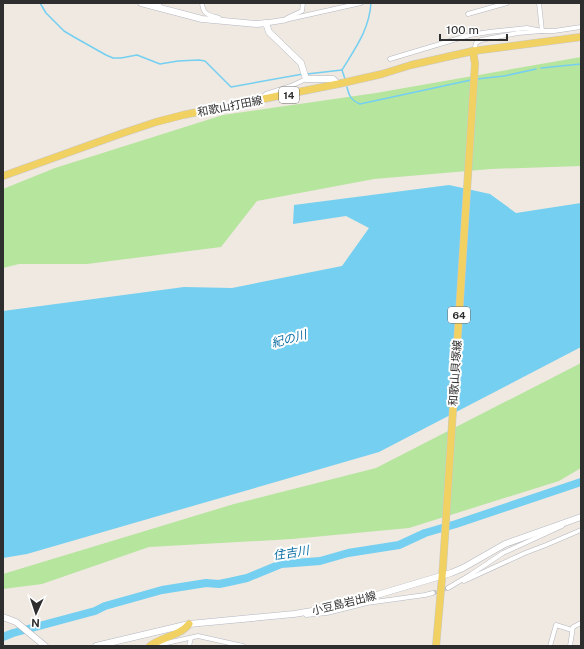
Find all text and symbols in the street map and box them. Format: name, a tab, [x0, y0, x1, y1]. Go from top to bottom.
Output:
scale bar	[440, 16, 507, 42]
text: 100 m	[446, 23, 479, 37]
road number: 14	[279, 87, 299, 103]
street label: 和歌山打田線	[196, 94, 264, 118]
road number: 64	[448, 307, 470, 323]
water label: 紀の川	[270, 327, 310, 350]
street label: 和歌山貝塚線	[447, 340, 463, 406]
water label: 住吉川	[272, 543, 312, 563]
street label: 小豆島岩出線	[311, 589, 377, 617]
north arrow	[16, 593, 56, 633]
text: N	[31, 617, 40, 629]

